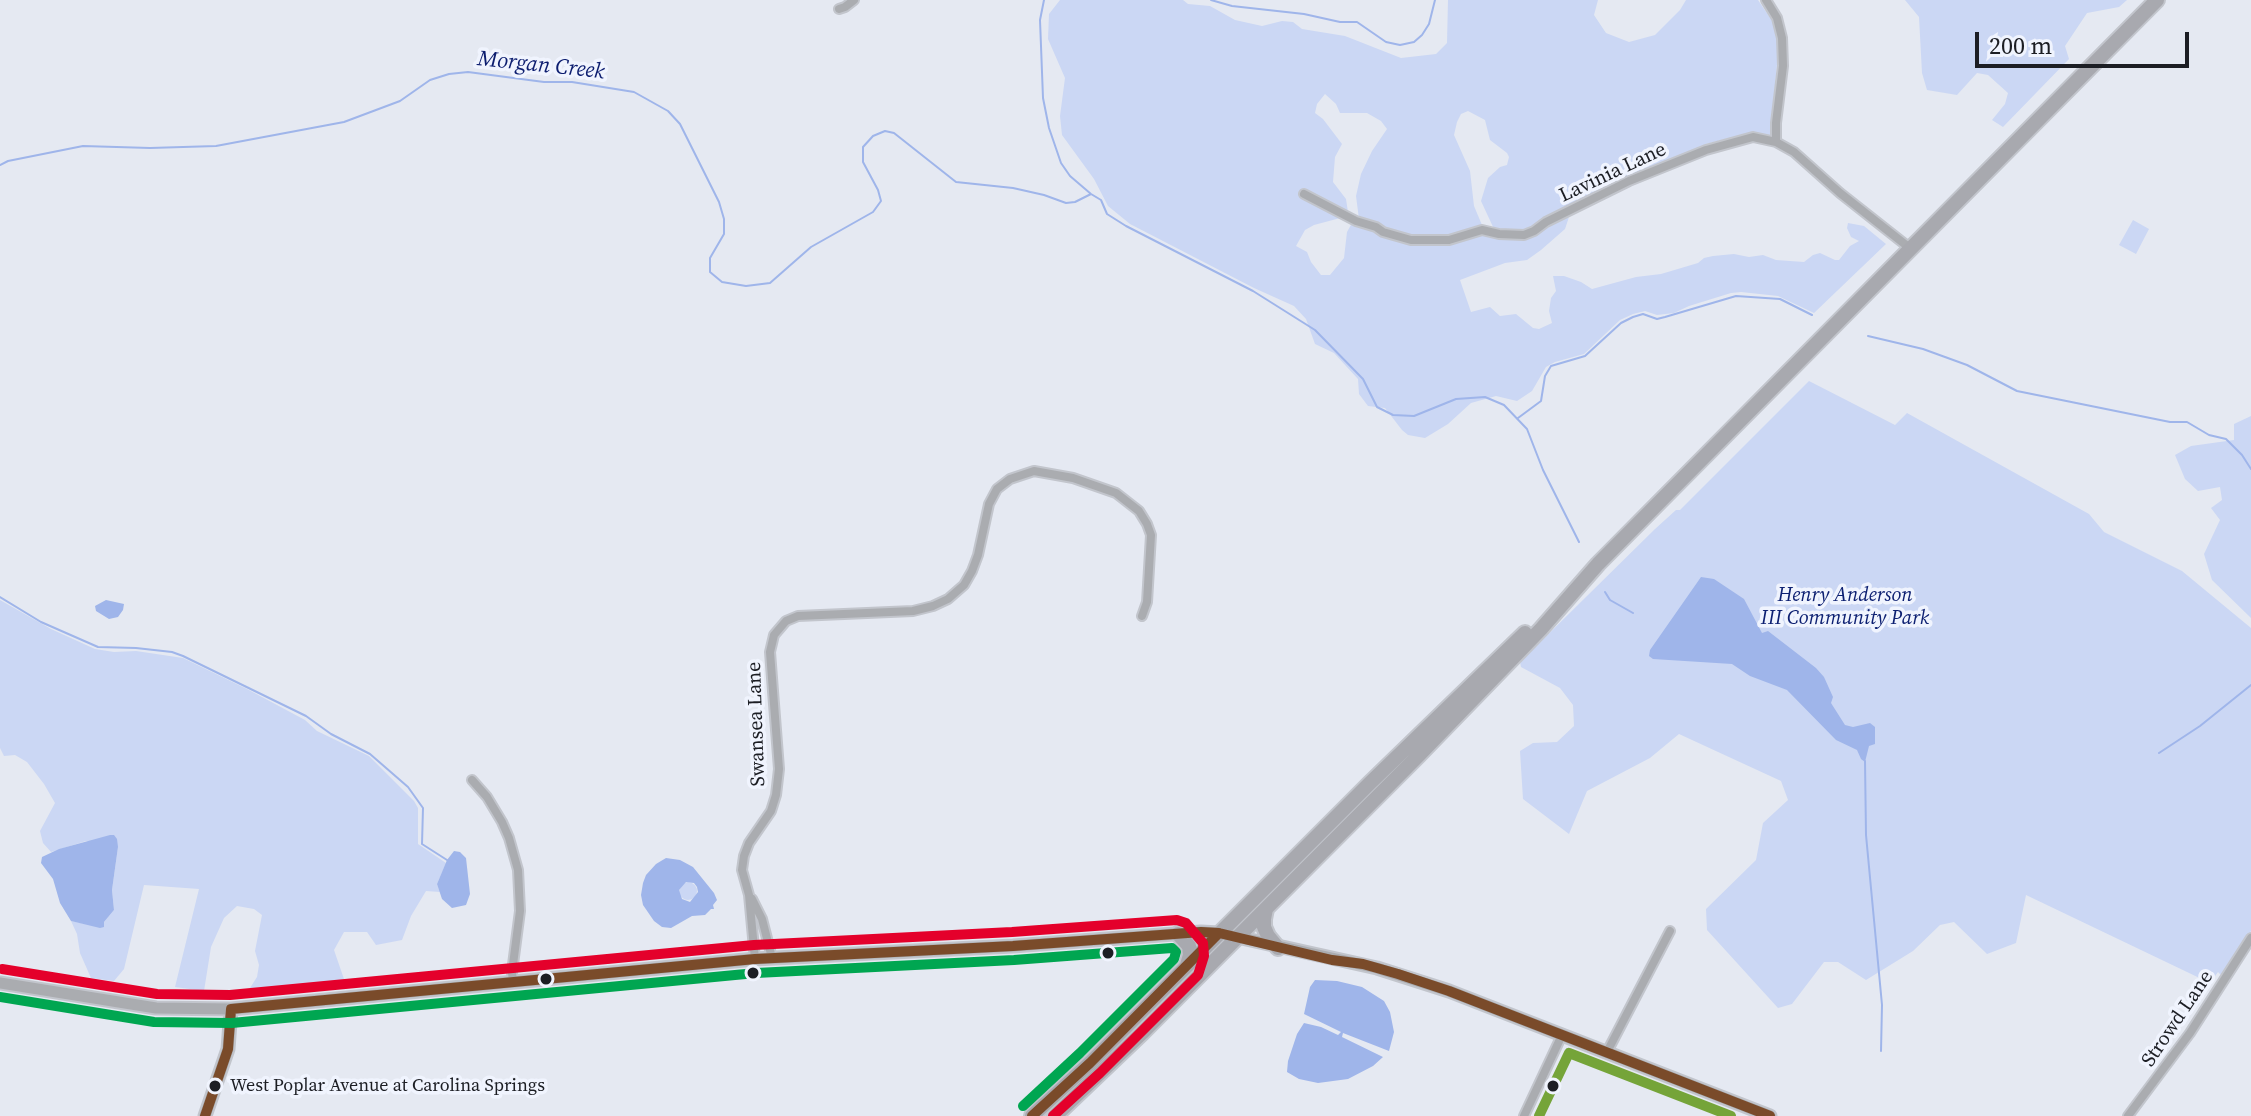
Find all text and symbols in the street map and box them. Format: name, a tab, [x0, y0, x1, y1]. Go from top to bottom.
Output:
scale bar	[1979, 16, 2193, 66]
text: 200 m	[1989, 29, 2052, 62]
water label: Morgan Creek	[476, 46, 606, 86]
street label: Lavinia Lane	[1556, 138, 1670, 208]
park label: Henry Anderson III Community Park	[1761, 584, 1929, 631]
street label: Swansea Lane	[743, 661, 771, 787]
unlabelled marker	[1100, 945, 1116, 961]
unlabelled marker	[745, 965, 761, 981]
street label: Strowd Lane	[2137, 966, 2219, 1072]
unlabelled marker	[538, 971, 554, 987]
place label: West Poplar Avenue at Carolina Springs	[230, 1075, 545, 1097]
marker: West Poplar Avenue at Carolina Springs	[207, 1078, 223, 1094]
unlabelled marker	[1545, 1078, 1561, 1094]

